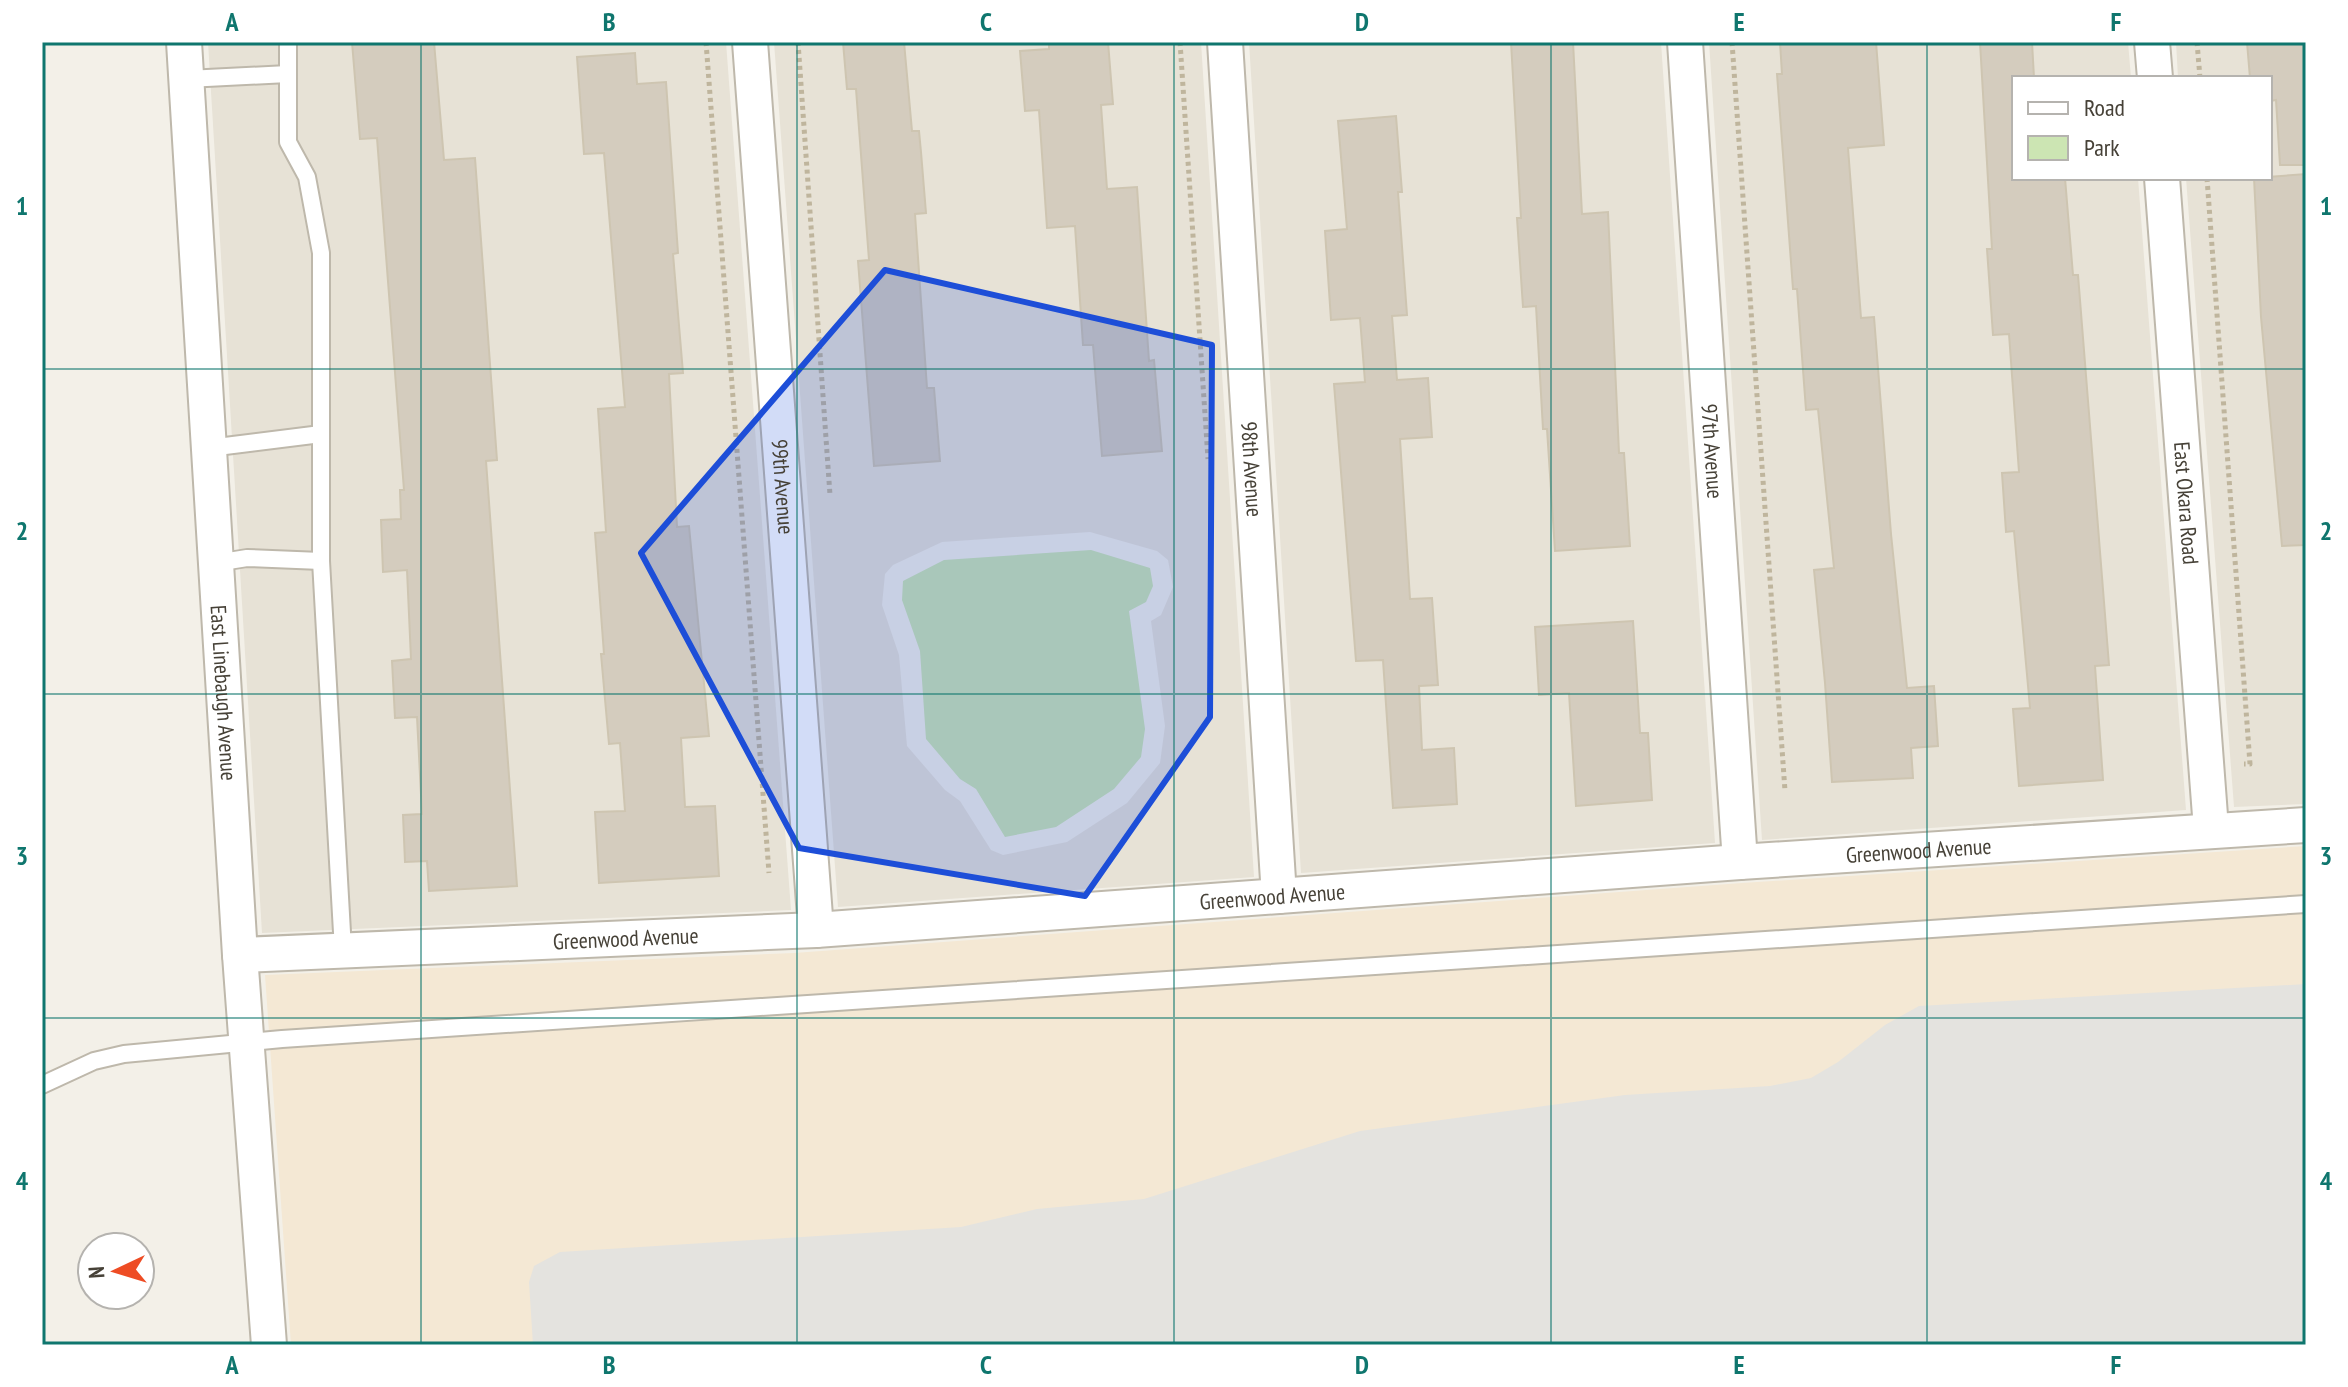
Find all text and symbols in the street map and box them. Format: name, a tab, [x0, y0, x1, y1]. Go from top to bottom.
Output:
text: A	[224, 5, 239, 38]
text: B	[603, 5, 616, 38]
text: C	[980, 5, 992, 38]
text: D	[1355, 5, 1369, 38]
text: E	[1733, 5, 1745, 38]
text: F	[2111, 5, 2122, 38]
legend	[2012, 76, 2272, 180]
text: Road	[2084, 92, 2125, 123]
text: Park	[2084, 132, 2120, 163]
text: 1	[16, 189, 28, 222]
text: 1	[2320, 189, 2332, 222]
street label: 97th Avenue	[1695, 403, 1730, 499]
street label: 98th Avenue	[1235, 421, 1269, 518]
street label: 99th Avenue	[766, 438, 801, 535]
street label: East Okara Road	[2168, 441, 2205, 565]
text: 2	[16, 514, 28, 547]
text: 2	[2320, 514, 2332, 547]
street label: East Linebaugh Avenue	[205, 604, 243, 781]
street label: Greenwood Avenue	[1845, 832, 1992, 869]
text: 3	[16, 839, 28, 872]
text: 3	[2320, 839, 2332, 872]
street label: Greenwood Avenue	[1199, 877, 1346, 916]
street label: Greenwood Avenue	[552, 921, 699, 955]
text: 4	[16, 1164, 29, 1197]
text: 4	[2320, 1164, 2333, 1197]
north arrow	[76, 1231, 156, 1311]
text: N	[82, 1265, 110, 1279]
text: A	[224, 1348, 239, 1381]
text: B	[603, 1348, 616, 1381]
text: C	[980, 1348, 992, 1381]
text: D	[1355, 1348, 1369, 1381]
text: E	[1733, 1348, 1745, 1381]
text: F	[2111, 1348, 2122, 1381]

